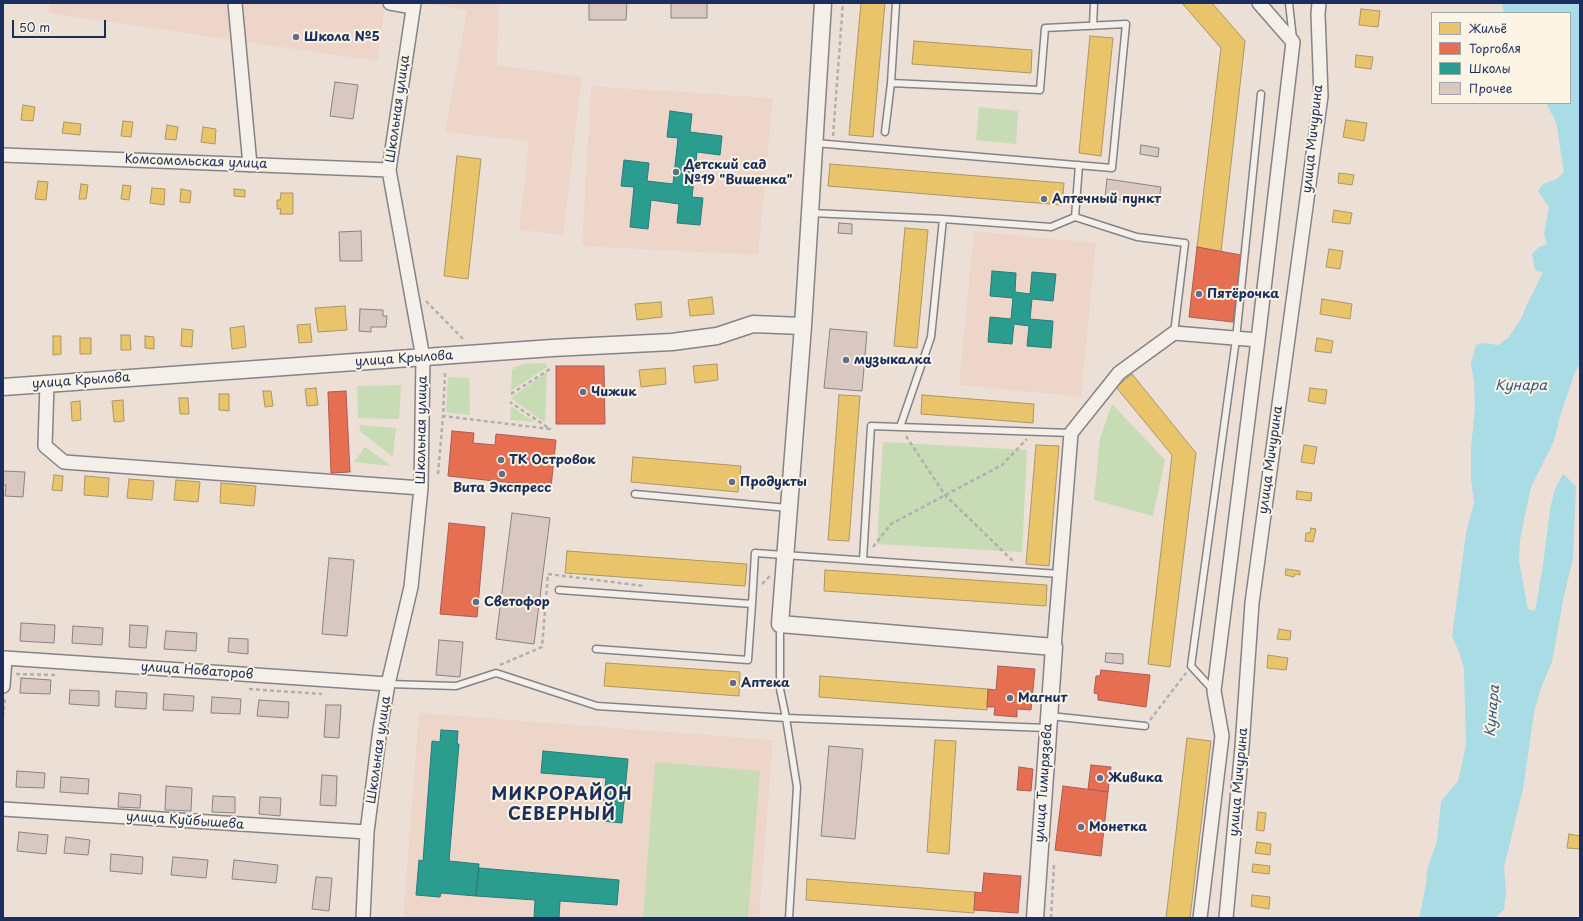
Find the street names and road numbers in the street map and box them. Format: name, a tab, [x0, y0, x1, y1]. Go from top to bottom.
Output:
street label: Школьная улица	[383, 54, 413, 164]
street label: улица Мичурина	[1300, 84, 1326, 194]
street label: Комсомольская улица	[124, 152, 268, 172]
street label: улица Крылова	[354, 348, 454, 370]
street label: улица Крылова	[31, 370, 131, 392]
street label: Школьная улица	[413, 376, 431, 484]
street label: улица Мичурина	[1256, 405, 1286, 515]
street label: улица Новаторов	[140, 659, 254, 683]
street label: Школьная улица	[364, 695, 394, 805]
street label: улица Тимирязева	[1032, 723, 1056, 843]
street label: улица Мичурина	[1226, 727, 1252, 837]
street label: улица Куйбышева	[125, 809, 245, 833]

